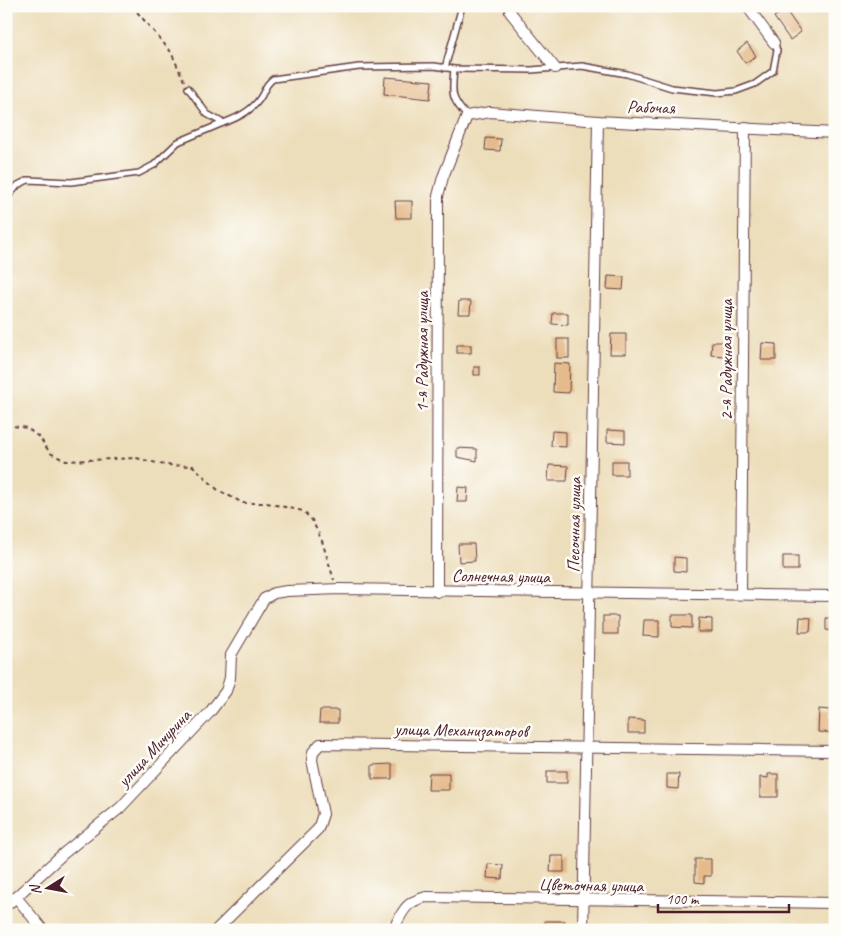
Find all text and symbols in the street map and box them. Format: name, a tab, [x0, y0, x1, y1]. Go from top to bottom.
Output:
street label: Рабочая	[627, 95, 677, 119]
street label: 1-я Радужная улица	[411, 290, 433, 412]
street label: 2-я Радужная улица	[715, 298, 737, 420]
street label: Песочная улица	[562, 476, 586, 573]
street label: Солнечная улица	[452, 564, 551, 588]
street label: улица Мичурина	[112, 704, 196, 792]
street label: улица Механизаторов	[393, 718, 531, 743]
north arrow	[22, 864, 72, 914]
street label: Цветочная улица	[538, 873, 645, 897]
scale bar	[658, 881, 790, 913]
text: N	[26, 882, 45, 896]
text: 100 m	[666, 890, 700, 909]

